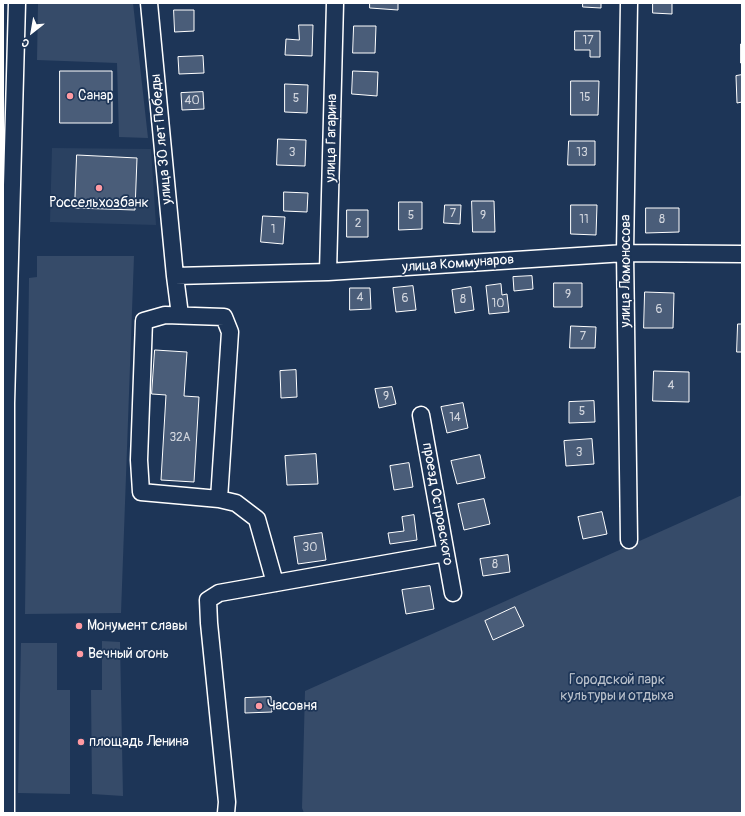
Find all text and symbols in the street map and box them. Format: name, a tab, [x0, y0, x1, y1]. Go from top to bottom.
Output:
north arrow	[12, 12, 52, 52]
house number: 17	[582, 34, 594, 48]
text: С	[19, 35, 32, 50]
street label: улица 30 лет Победы	[148, 73, 176, 205]
place label: Санар	[78, 88, 113, 104]
marker: Санар	[65, 91, 75, 101]
house number: 15	[579, 91, 591, 105]
house number: 5	[293, 92, 299, 106]
street label: улица Гагарина	[323, 93, 341, 183]
house number: 40	[184, 94, 200, 108]
house number: 3	[289, 146, 295, 160]
house number: 13	[576, 146, 588, 160]
marker: Россельхозбанк	[94, 183, 104, 193]
place label: Россельхозбанк	[49, 195, 149, 211]
house number: 7	[450, 207, 456, 221]
house number: 5	[408, 209, 414, 223]
house number: 9	[480, 209, 486, 223]
house number: 11	[579, 213, 589, 227]
house number: 8	[659, 213, 665, 227]
street label: улица Ломоносова	[618, 214, 634, 328]
house number: 2	[355, 217, 361, 231]
house number: 1	[271, 223, 275, 237]
street label: улица Коммунаров	[401, 252, 515, 276]
house number: 9	[565, 288, 571, 302]
house number: 4	[357, 291, 363, 305]
house number: 6	[402, 292, 408, 306]
house number: 8	[460, 293, 466, 307]
house number: 10	[492, 297, 504, 311]
house number: 6	[656, 303, 662, 317]
house number: 7	[580, 330, 586, 344]
house number: 4	[668, 379, 674, 393]
house number: 9	[383, 390, 389, 404]
house number: 5	[579, 405, 585, 419]
house number: 14	[449, 411, 461, 425]
house number: 32А	[169, 431, 191, 445]
street label: проезд Островского	[418, 441, 456, 567]
house number: 3	[576, 446, 582, 460]
house number: 30	[303, 541, 317, 555]
house number: 8	[492, 558, 498, 572]
place label: Монумент славы	[87, 618, 188, 634]
marker: Монумент славы	[74, 621, 84, 631]
place label: Вечный огонь	[88, 646, 169, 662]
marker: Вечный огонь	[75, 649, 85, 659]
park label: Городской парк культуры и отдыха	[560, 672, 674, 704]
place label: Часовня	[267, 698, 317, 714]
marker: Часовня	[254, 701, 264, 711]
place label: площадь Ленина	[89, 734, 189, 750]
marker: площадь Ленина	[76, 737, 86, 747]

